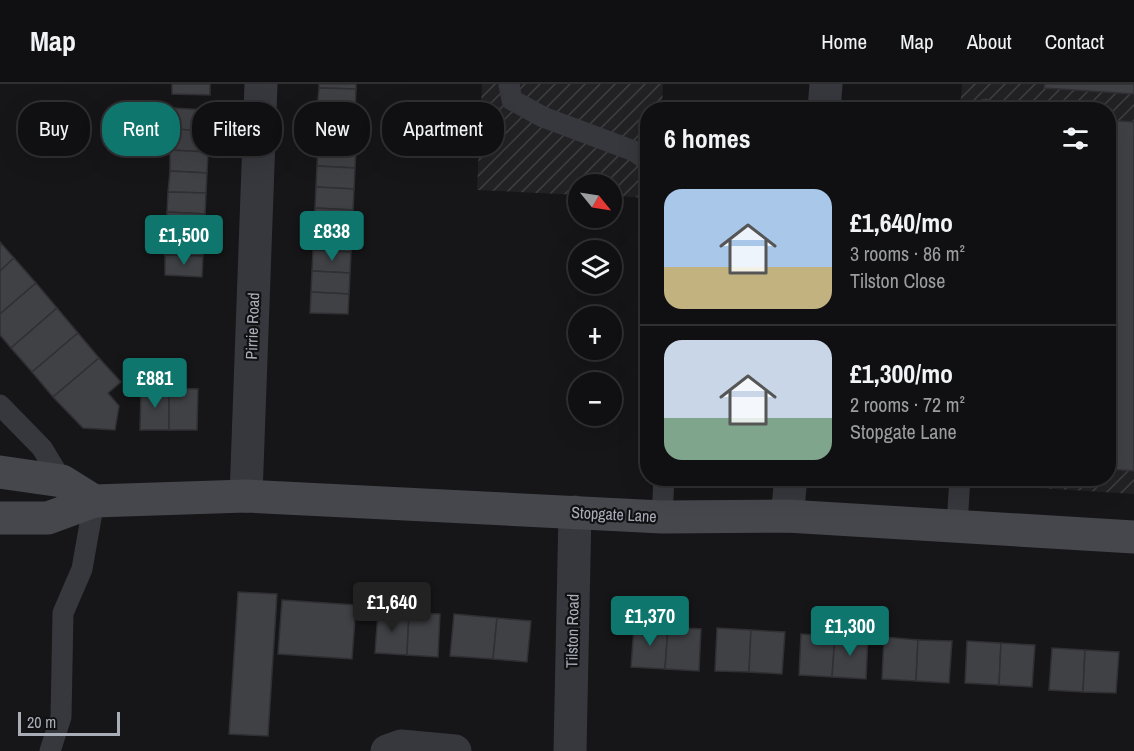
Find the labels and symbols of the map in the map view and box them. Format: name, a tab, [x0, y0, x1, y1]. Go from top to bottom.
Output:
north arrow	[568, 174, 622, 228]
pin: £838	[296, 211, 368, 262]
pin: £1,500	[135, 215, 233, 266]
street label: Pirrie Road	[240, 292, 264, 360]
pin: £881	[119, 358, 191, 409]
street label: Stopgate Lane	[571, 501, 657, 527]
pin: £1,640	[343, 582, 441, 633]
street label: Tilston Road	[560, 594, 584, 668]
pin: £1,370	[601, 596, 699, 647]
pin: £1,300	[801, 606, 899, 657]
scale bar	[18, 709, 120, 736]

